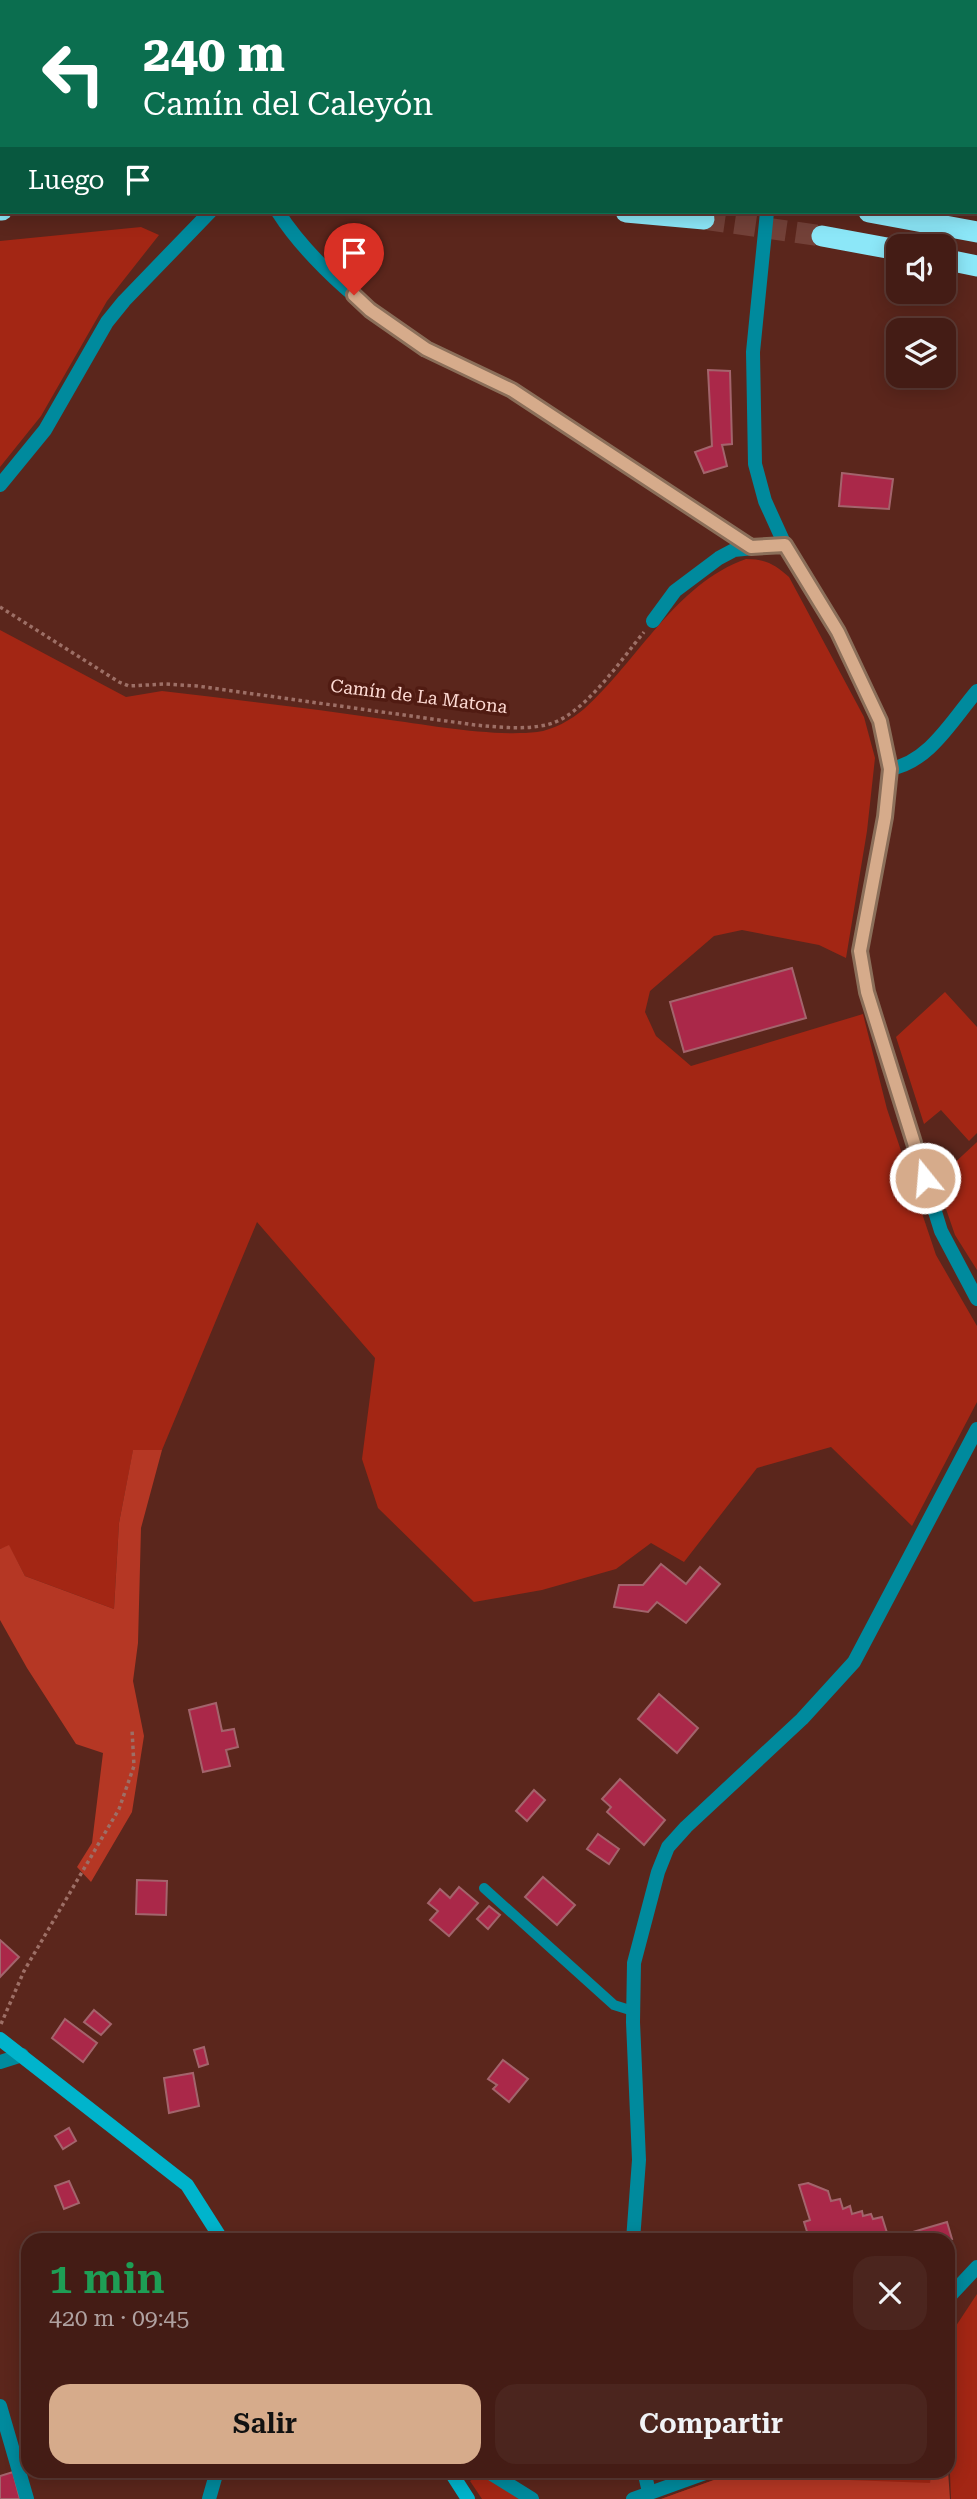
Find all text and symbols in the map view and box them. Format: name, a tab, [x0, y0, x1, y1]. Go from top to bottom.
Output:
text: 240 m	[143, 26, 285, 83]
icon: left	[28, 28, 119, 119]
text: Camín del Caleyón	[143, 85, 433, 123]
icon: arrive	[119, 161, 157, 199]
text: Luego	[28, 165, 105, 195]
pin	[324, 223, 384, 295]
icon: arrive	[335, 234, 373, 272]
map controls	[886, 234, 956, 388]
button: sound	[886, 234, 956, 304]
button: layers	[886, 318, 956, 388]
street label: Camín de La Matona	[329, 675, 509, 717]
position arrow	[888, 1141, 962, 1215]
text: 1 min	[49, 2254, 165, 2303]
button: close	[853, 2256, 927, 2330]
text: 420 m · 09:45	[49, 2305, 189, 2332]
button: Salir	[49, 2384, 481, 2464]
button: Compartir	[495, 2384, 927, 2464]

